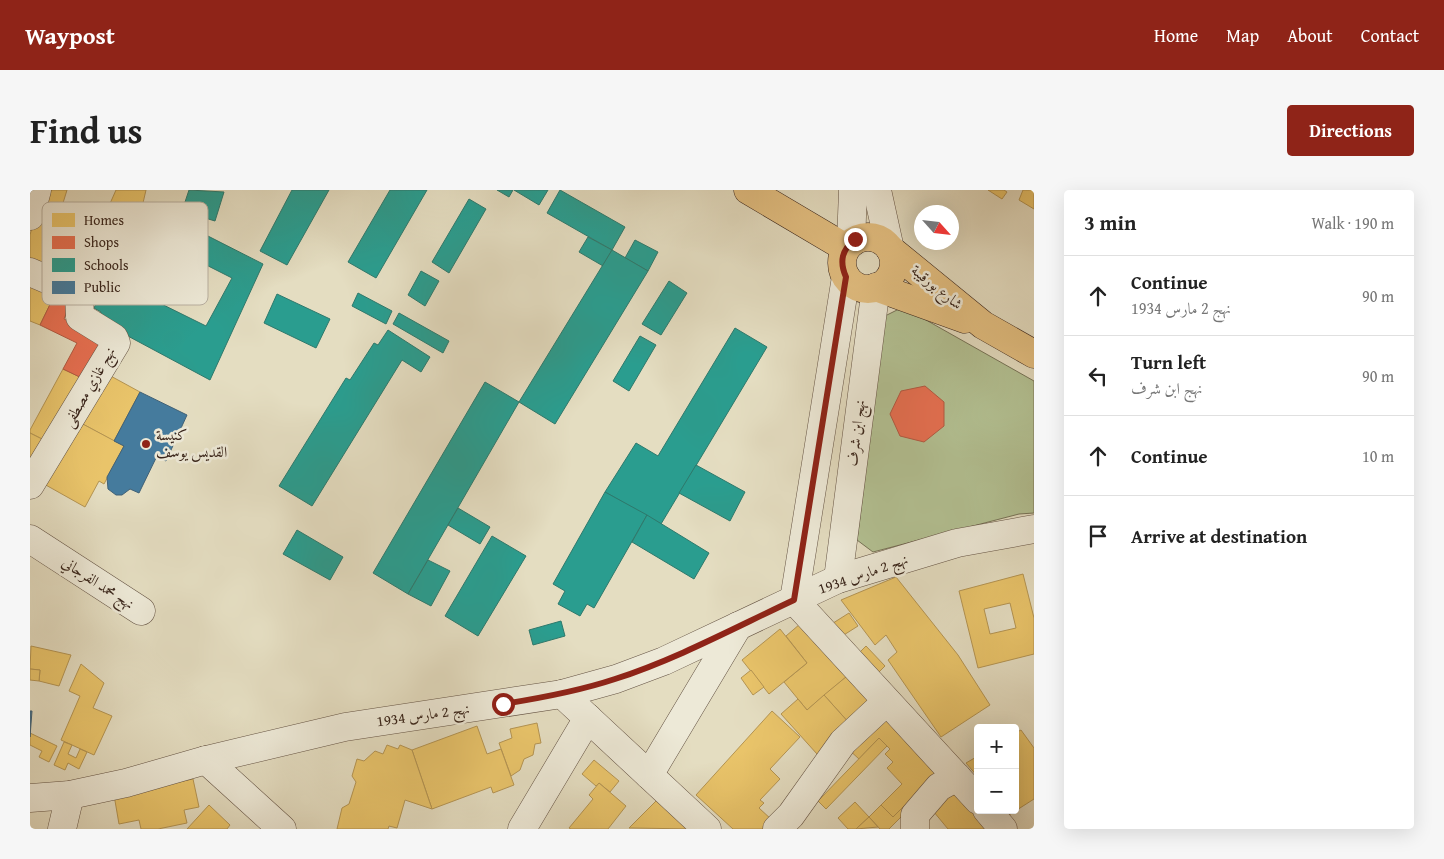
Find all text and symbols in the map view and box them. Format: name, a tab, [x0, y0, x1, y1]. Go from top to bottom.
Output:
text: Waypost	[25, 18, 115, 53]
text: Home	[1154, 22, 1198, 49]
text: Map	[1226, 22, 1259, 49]
text: About	[1287, 22, 1333, 49]
text: Contact	[1361, 22, 1419, 49]
text: Find us	[30, 105, 143, 156]
button: Directions	[1287, 105, 1414, 156]
legend	[42, 202, 208, 305]
north arrow	[914, 205, 959, 250]
text: 3 min	[1084, 207, 1136, 238]
text: Homes	[84, 210, 124, 230]
text: Walk · 190 m	[1311, 211, 1394, 235]
route end	[844, 228, 867, 251]
text: Shops	[84, 232, 119, 252]
text: Schools	[84, 255, 128, 275]
street label: شارع بورقيبة	[905, 259, 968, 316]
text: Continue	[1131, 268, 1208, 296]
text: Public	[84, 277, 120, 297]
icon: ahead	[1084, 282, 1112, 310]
text: 90 m	[1362, 284, 1394, 308]
text: نهج 2 مارس 1934	[1131, 296, 1231, 320]
street label: نهج غازي مصطفى	[57, 343, 123, 433]
text: Turn left	[1131, 348, 1206, 376]
icon: left	[1084, 362, 1112, 390]
text: 90 m	[1362, 364, 1394, 388]
text: نهج ابن شرف	[1131, 376, 1202, 400]
street label: نهج ابن شرف	[841, 398, 874, 468]
place label: كنيسة القديس يوسف	[156, 424, 227, 462]
marker: كنيسة القديس يوسف	[140, 438, 152, 450]
icon: ahead	[1084, 442, 1112, 470]
text: Continue	[1131, 442, 1208, 470]
text: 10 m	[1362, 444, 1394, 468]
icon: arrive	[1084, 522, 1112, 550]
text: Arrive at destination	[1131, 522, 1307, 550]
street label: نهج 2 مارس 1934	[815, 548, 912, 602]
street label: نهج محمد الفرجاني	[56, 551, 139, 617]
route start	[492, 693, 515, 716]
street label: نهج 2 مارس 1934	[375, 698, 471, 735]
map controls	[974, 724, 1019, 814]
button: +	[974, 724, 1019, 769]
button: −	[974, 769, 1019, 814]

